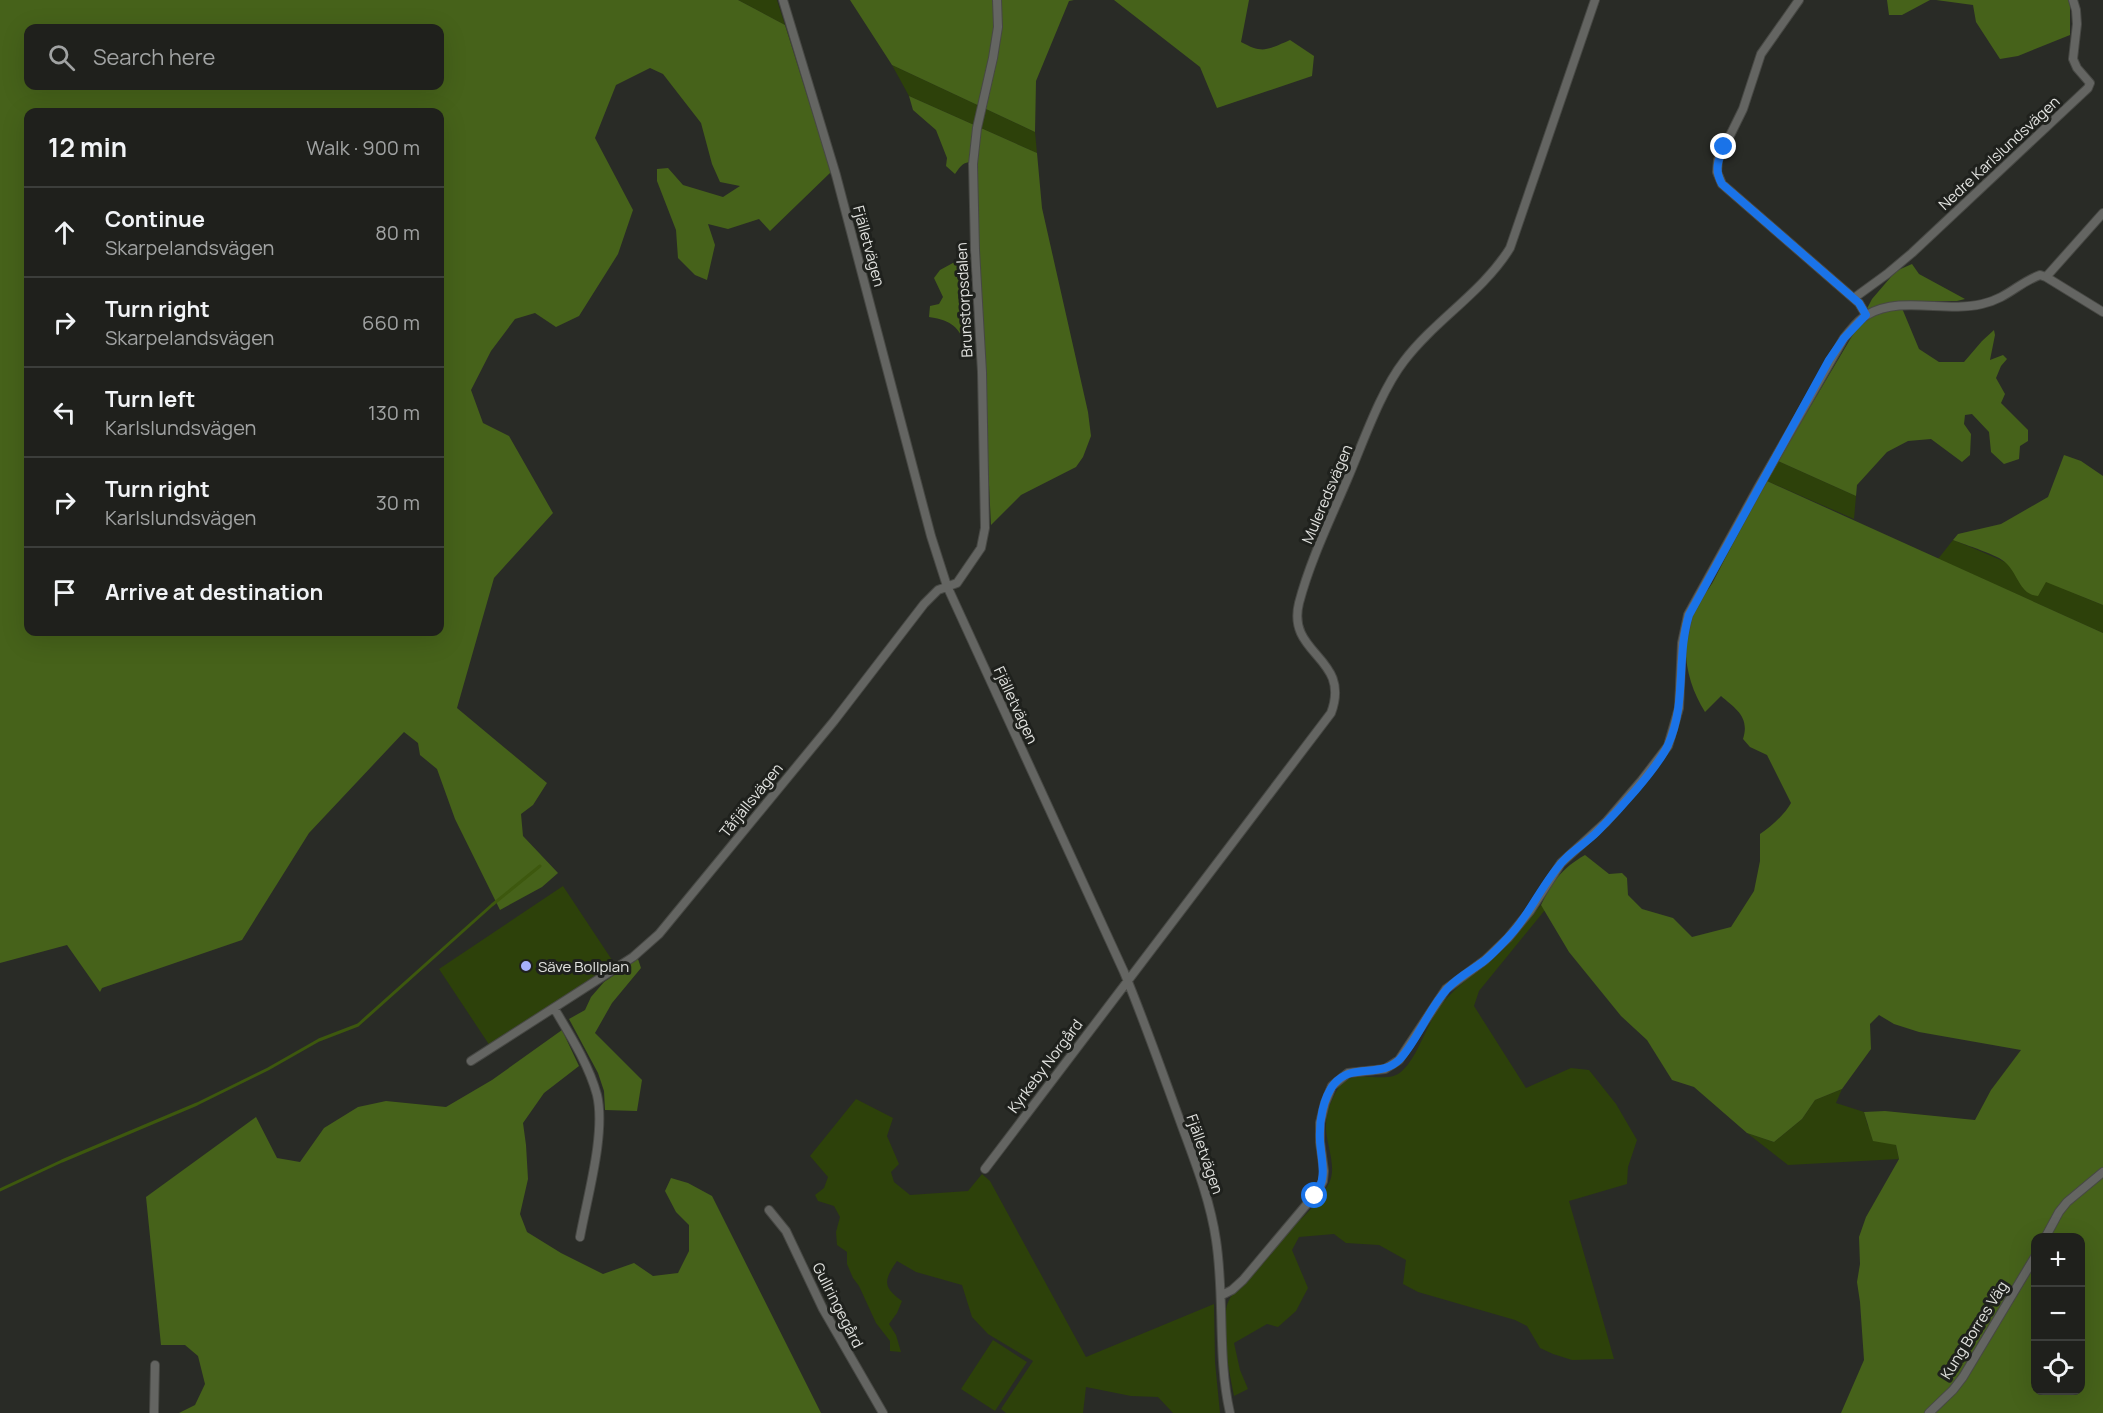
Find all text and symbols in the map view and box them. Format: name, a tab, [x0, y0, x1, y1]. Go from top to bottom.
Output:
search box	[24, 24, 444, 90]
icon: search	[45, 41, 78, 74]
text: Search here	[93, 42, 215, 72]
street label: Nedre Karlslundsvägen	[1934, 91, 2064, 215]
text: 12 min	[48, 129, 127, 165]
route end	[1710, 133, 1736, 159]
text: Walk · 900 m	[306, 134, 420, 161]
street label: Fjälletvägen	[848, 203, 890, 289]
text: Continue	[105, 204, 205, 234]
icon: ahead	[48, 216, 81, 249]
text: 80 m	[375, 219, 420, 246]
text: Skarpelandsvägen	[105, 234, 274, 261]
street label: Brunstorpsdalen	[950, 242, 977, 358]
text: Turn right	[105, 294, 210, 324]
icon: right	[48, 306, 81, 339]
text: 660 m	[362, 309, 420, 336]
text: Skarpelandsvägen	[105, 324, 274, 351]
text: Turn left	[105, 384, 195, 414]
icon: left	[48, 396, 81, 429]
text: 130 m	[368, 399, 420, 426]
text: Karlslundsvägen	[105, 414, 256, 441]
street label: Muleredsvägen	[1297, 441, 1357, 547]
text: Turn right	[105, 474, 210, 504]
icon: right	[48, 486, 81, 519]
text: 30 m	[376, 489, 420, 516]
text: Karlslundsvägen	[105, 504, 256, 531]
icon: arrive	[48, 576, 81, 609]
text: Arrive at destination	[105, 577, 323, 607]
street label: Fjälletvägen	[989, 663, 1043, 747]
street label: Tåfjällsvägen	[715, 758, 788, 842]
place label: Säve Bollplan	[538, 956, 629, 977]
marker: Säve Bollplan	[519, 959, 533, 973]
street label: Kyrkeby Norgård	[1003, 1015, 1087, 1117]
street label: Fjälletvägen	[1182, 1111, 1229, 1197]
route start	[1301, 1182, 1327, 1208]
map controls	[2031, 1233, 2085, 1395]
button: +	[2031, 1233, 2085, 1287]
street label: Gullringegård	[807, 1259, 869, 1351]
street label: Kung Borres Väg	[1935, 1277, 2013, 1383]
button: −	[2031, 1287, 2085, 1341]
button: locate	[2031, 1341, 2085, 1395]

